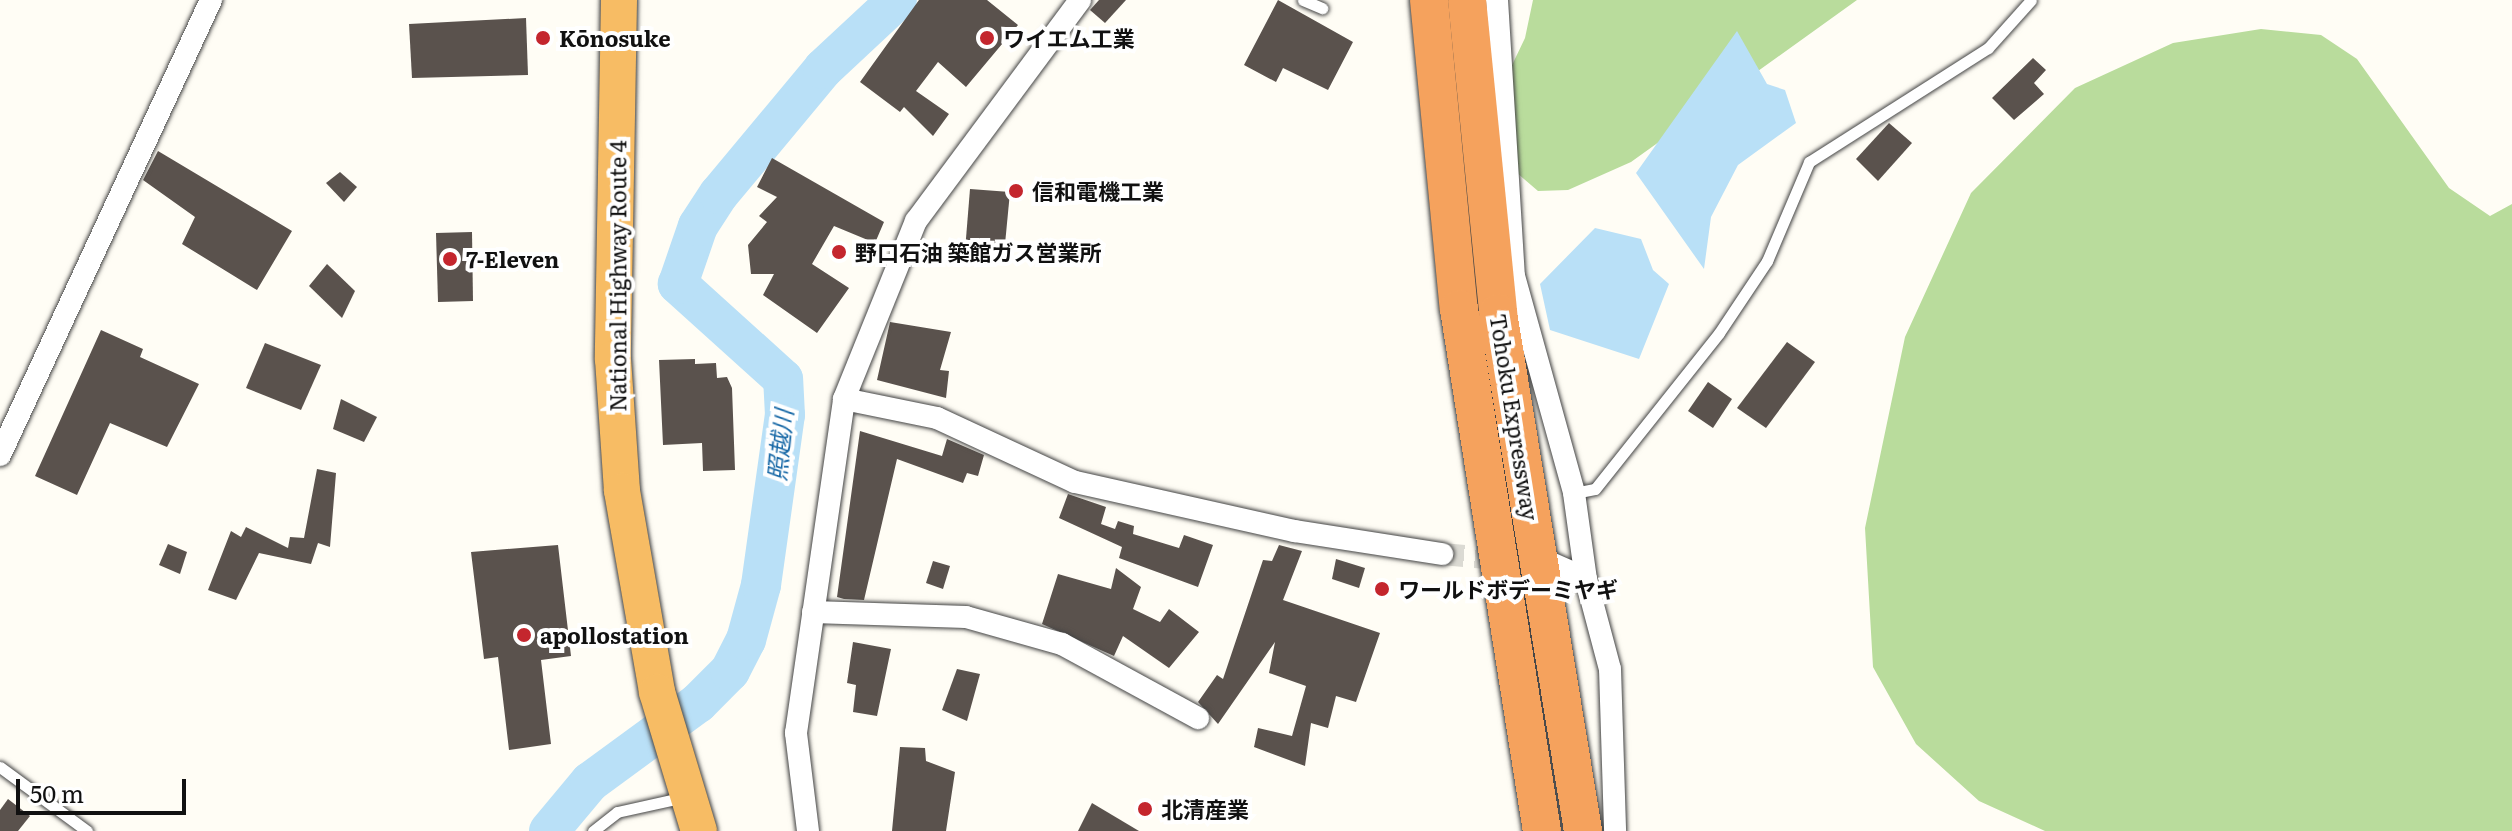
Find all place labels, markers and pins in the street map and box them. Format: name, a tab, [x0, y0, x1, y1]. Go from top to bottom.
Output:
place label: Kōnosuke	[559, 25, 671, 51]
place label: ワイエム工業	[1003, 25, 1135, 51]
marker: Kōnosuke	[534, 29, 552, 47]
marker: ワイエム工業	[978, 29, 996, 47]
place label: 信和電機工業	[1032, 178, 1164, 204]
marker: 信和電機工業	[1007, 182, 1025, 200]
place label: 野口石油 築館ガス営業所	[855, 239, 1101, 265]
marker: 野口石油 築館ガス営業所	[830, 243, 848, 261]
place label: 7-Eleven	[466, 246, 559, 272]
marker: 7-Eleven	[441, 250, 459, 268]
place label: ワールドボデーミヤギ	[1398, 576, 1618, 602]
marker: ワールドボデーミヤギ	[1373, 580, 1391, 598]
place label: apollostation	[540, 622, 689, 648]
marker: apollostation	[515, 626, 533, 644]
place label: 北清産業	[1161, 796, 1249, 822]
marker: 北清産業	[1136, 800, 1154, 818]

